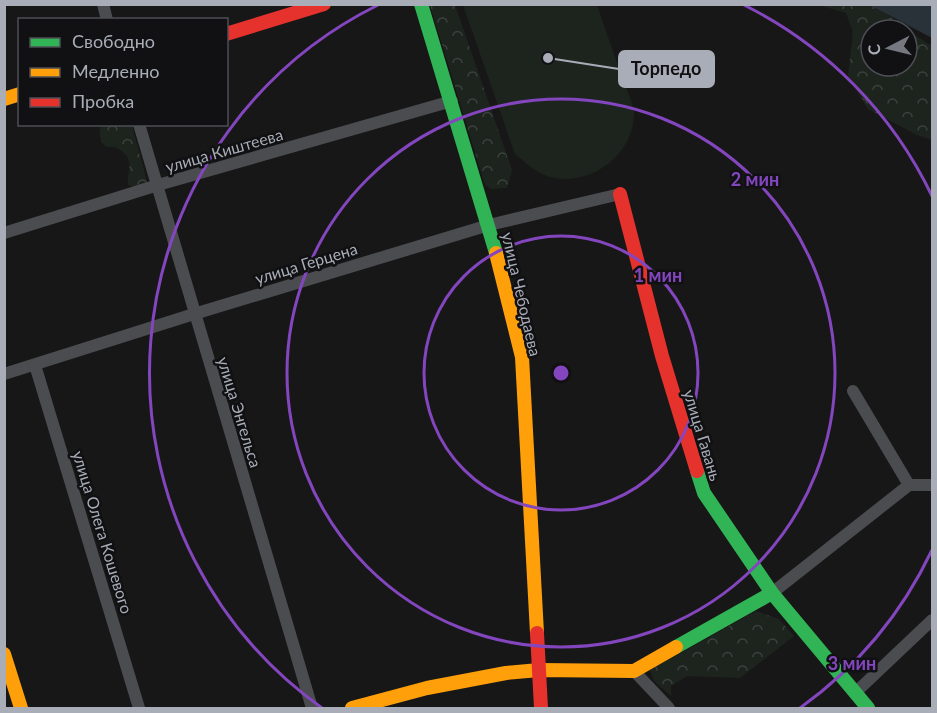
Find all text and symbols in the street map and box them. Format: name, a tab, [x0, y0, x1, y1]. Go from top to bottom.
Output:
legend	[18, 18, 228, 126]
north arrow	[859, 18, 919, 78]
text: Свободно	[72, 30, 155, 52]
text: С	[863, 43, 884, 56]
callout: Торпедо	[619, 51, 714, 87]
text: Торпедо	[631, 57, 701, 79]
text: Медленно	[72, 60, 160, 82]
text: Пробка	[72, 90, 134, 112]
street label: улица Киштеева	[163, 124, 285, 176]
text: 2 мин	[731, 168, 779, 190]
street label: улица Чебодаева	[498, 230, 546, 358]
street label: улица Герцена	[253, 238, 359, 288]
text: 1 мин	[634, 264, 682, 286]
street label: улица Энгельса	[214, 354, 266, 470]
centre of rings	[551, 363, 571, 383]
street label: улица Гавань	[680, 387, 726, 483]
street label: улица Олега Кошевого	[69, 448, 137, 616]
text: 3 мин	[828, 652, 876, 674]

